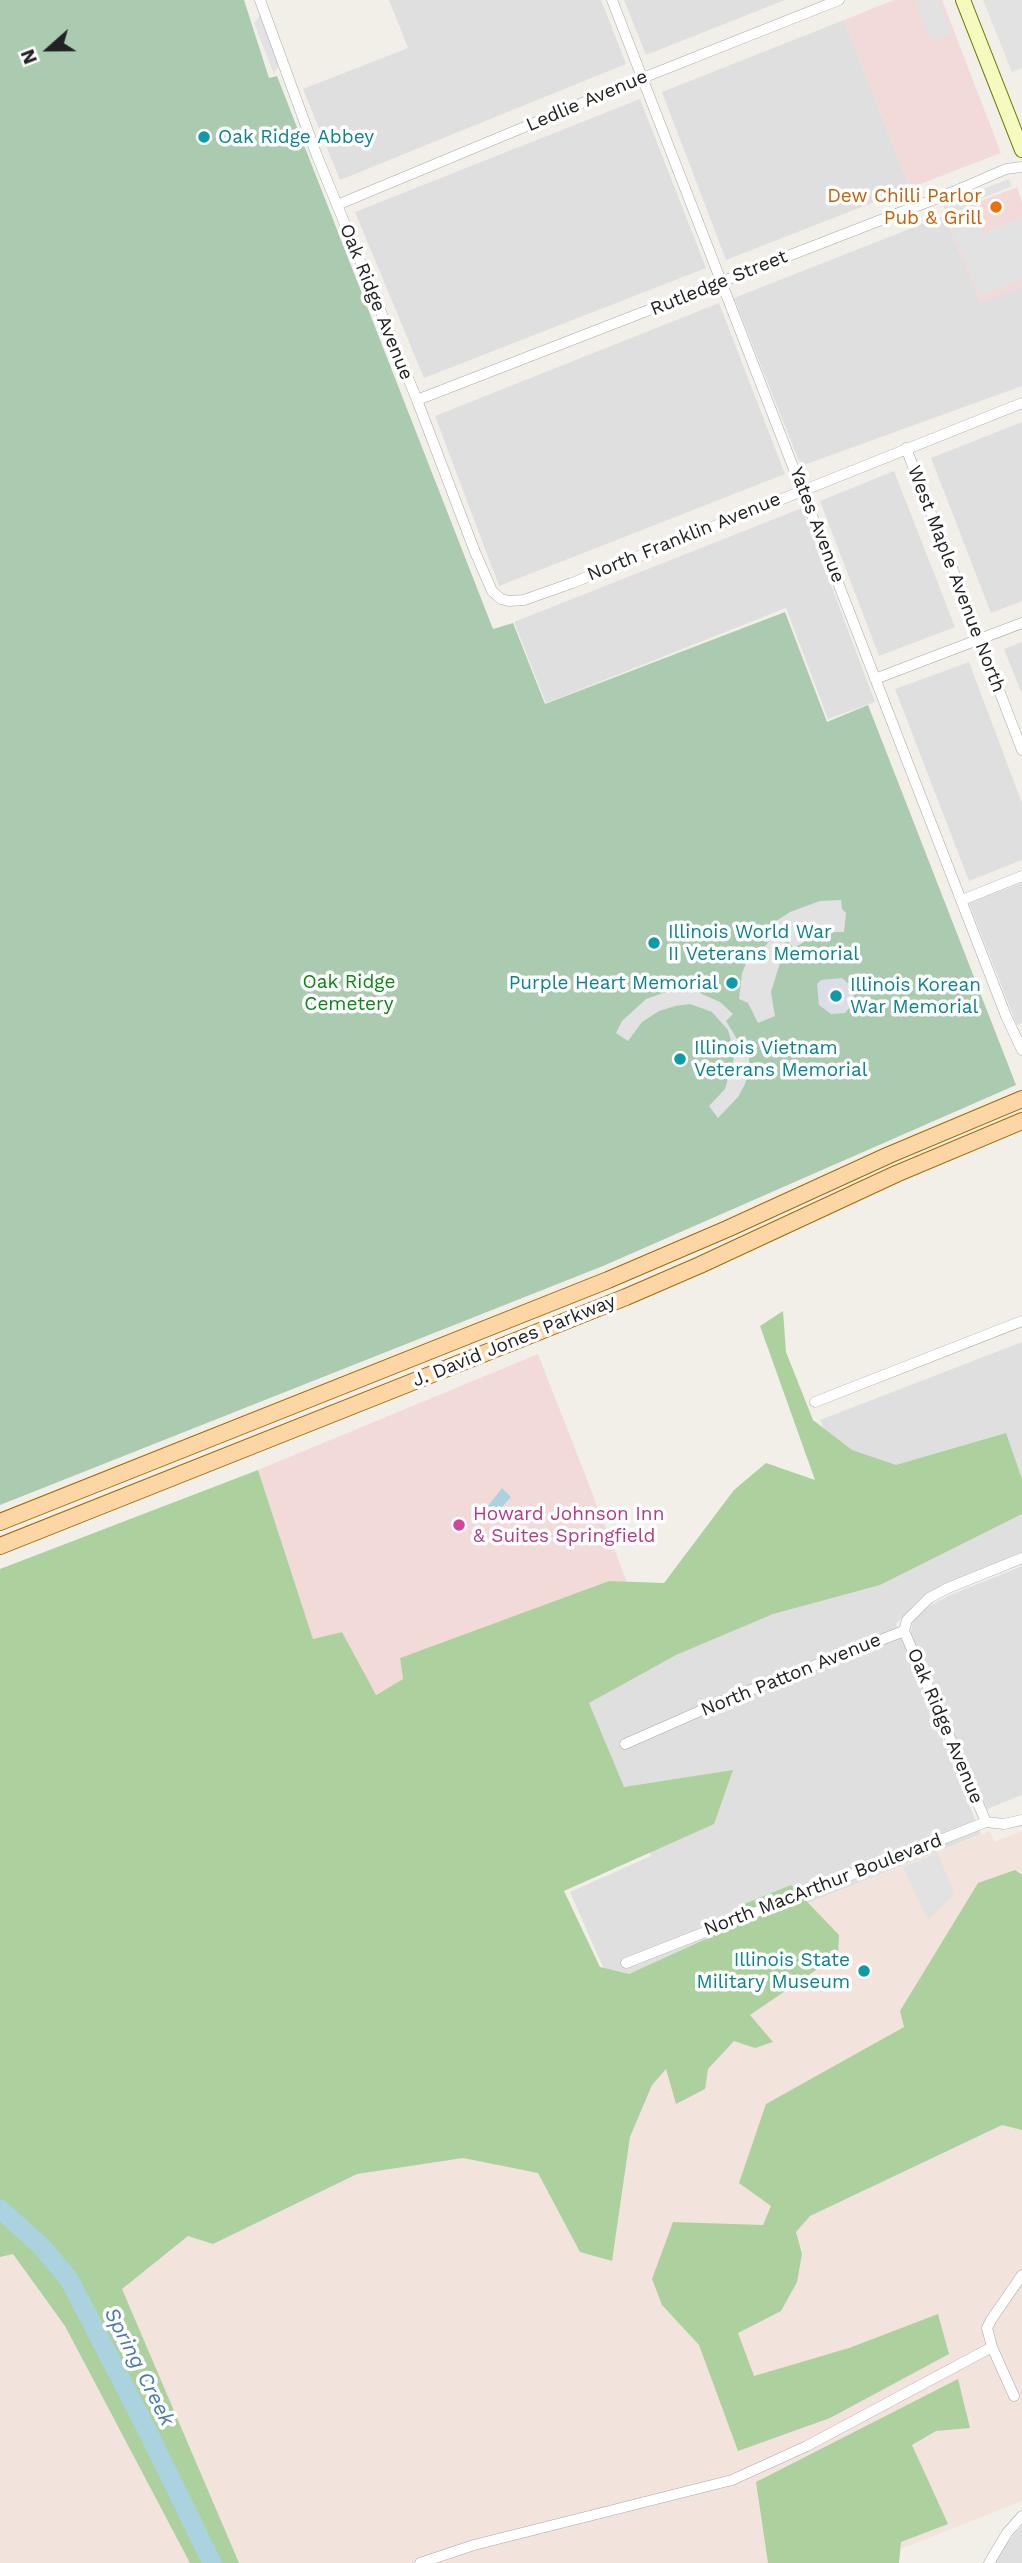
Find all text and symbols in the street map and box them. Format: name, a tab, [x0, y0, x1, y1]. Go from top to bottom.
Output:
north arrow	[14, 14, 84, 84]
text: N	[16, 46, 42, 67]
street label: Ledlie Avenue	[523, 65, 651, 137]
place label: Oak Ridge Abbey	[218, 126, 374, 148]
marker: Oak Ridge Abbey	[196, 129, 212, 145]
place label: Dew Chilli Parlor Pub & Grill	[827, 185, 982, 229]
marker: Dew Chilli Parlor Pub & Grill	[988, 199, 1004, 215]
street label: Oak Ridge Avenue	[334, 221, 418, 383]
street label: Rutledge Street	[647, 245, 791, 321]
street label: West Maple Avenue North	[902, 462, 1010, 696]
street label: Yates Avenue	[784, 464, 850, 586]
street label: North Franklin Avenue	[584, 488, 784, 586]
place label: Illinois World War II Veterans Memorial	[668, 921, 859, 965]
marker: Illinois World War II Veterans Memorial	[646, 935, 662, 951]
park label: Oak Ridge Cemetery	[303, 971, 395, 1015]
place label: Purple Heart Memorial	[509, 972, 718, 994]
place label: Illinois Korean War Memorial	[850, 974, 981, 1018]
marker: Purple Heart Memorial	[724, 975, 740, 991]
marker: Illinois Korean War Memorial	[828, 988, 844, 1004]
place label: Illinois Vietnam Veterans Memorial	[694, 1037, 867, 1081]
marker: Illinois Vietnam Veterans Memorial	[672, 1051, 688, 1067]
street label: J. David Jones Parkway	[409, 1290, 619, 1392]
place label: Howard Johnson Inn & Suites Springfield	[473, 1503, 664, 1547]
marker: Howard Johnson Inn & Suites Springfield	[451, 1517, 467, 1533]
street label: North Patton Avenue	[698, 1628, 884, 1722]
street label: Oak Ridge Avenue	[902, 1645, 988, 1807]
street label: North MacArthur Boulevard	[701, 1829, 945, 1941]
place label: Illinois State Military Museum	[696, 1949, 850, 1993]
marker: Illinois State Military Museum	[856, 1963, 872, 1979]
water label: Spring Creek	[98, 2304, 180, 2430]

